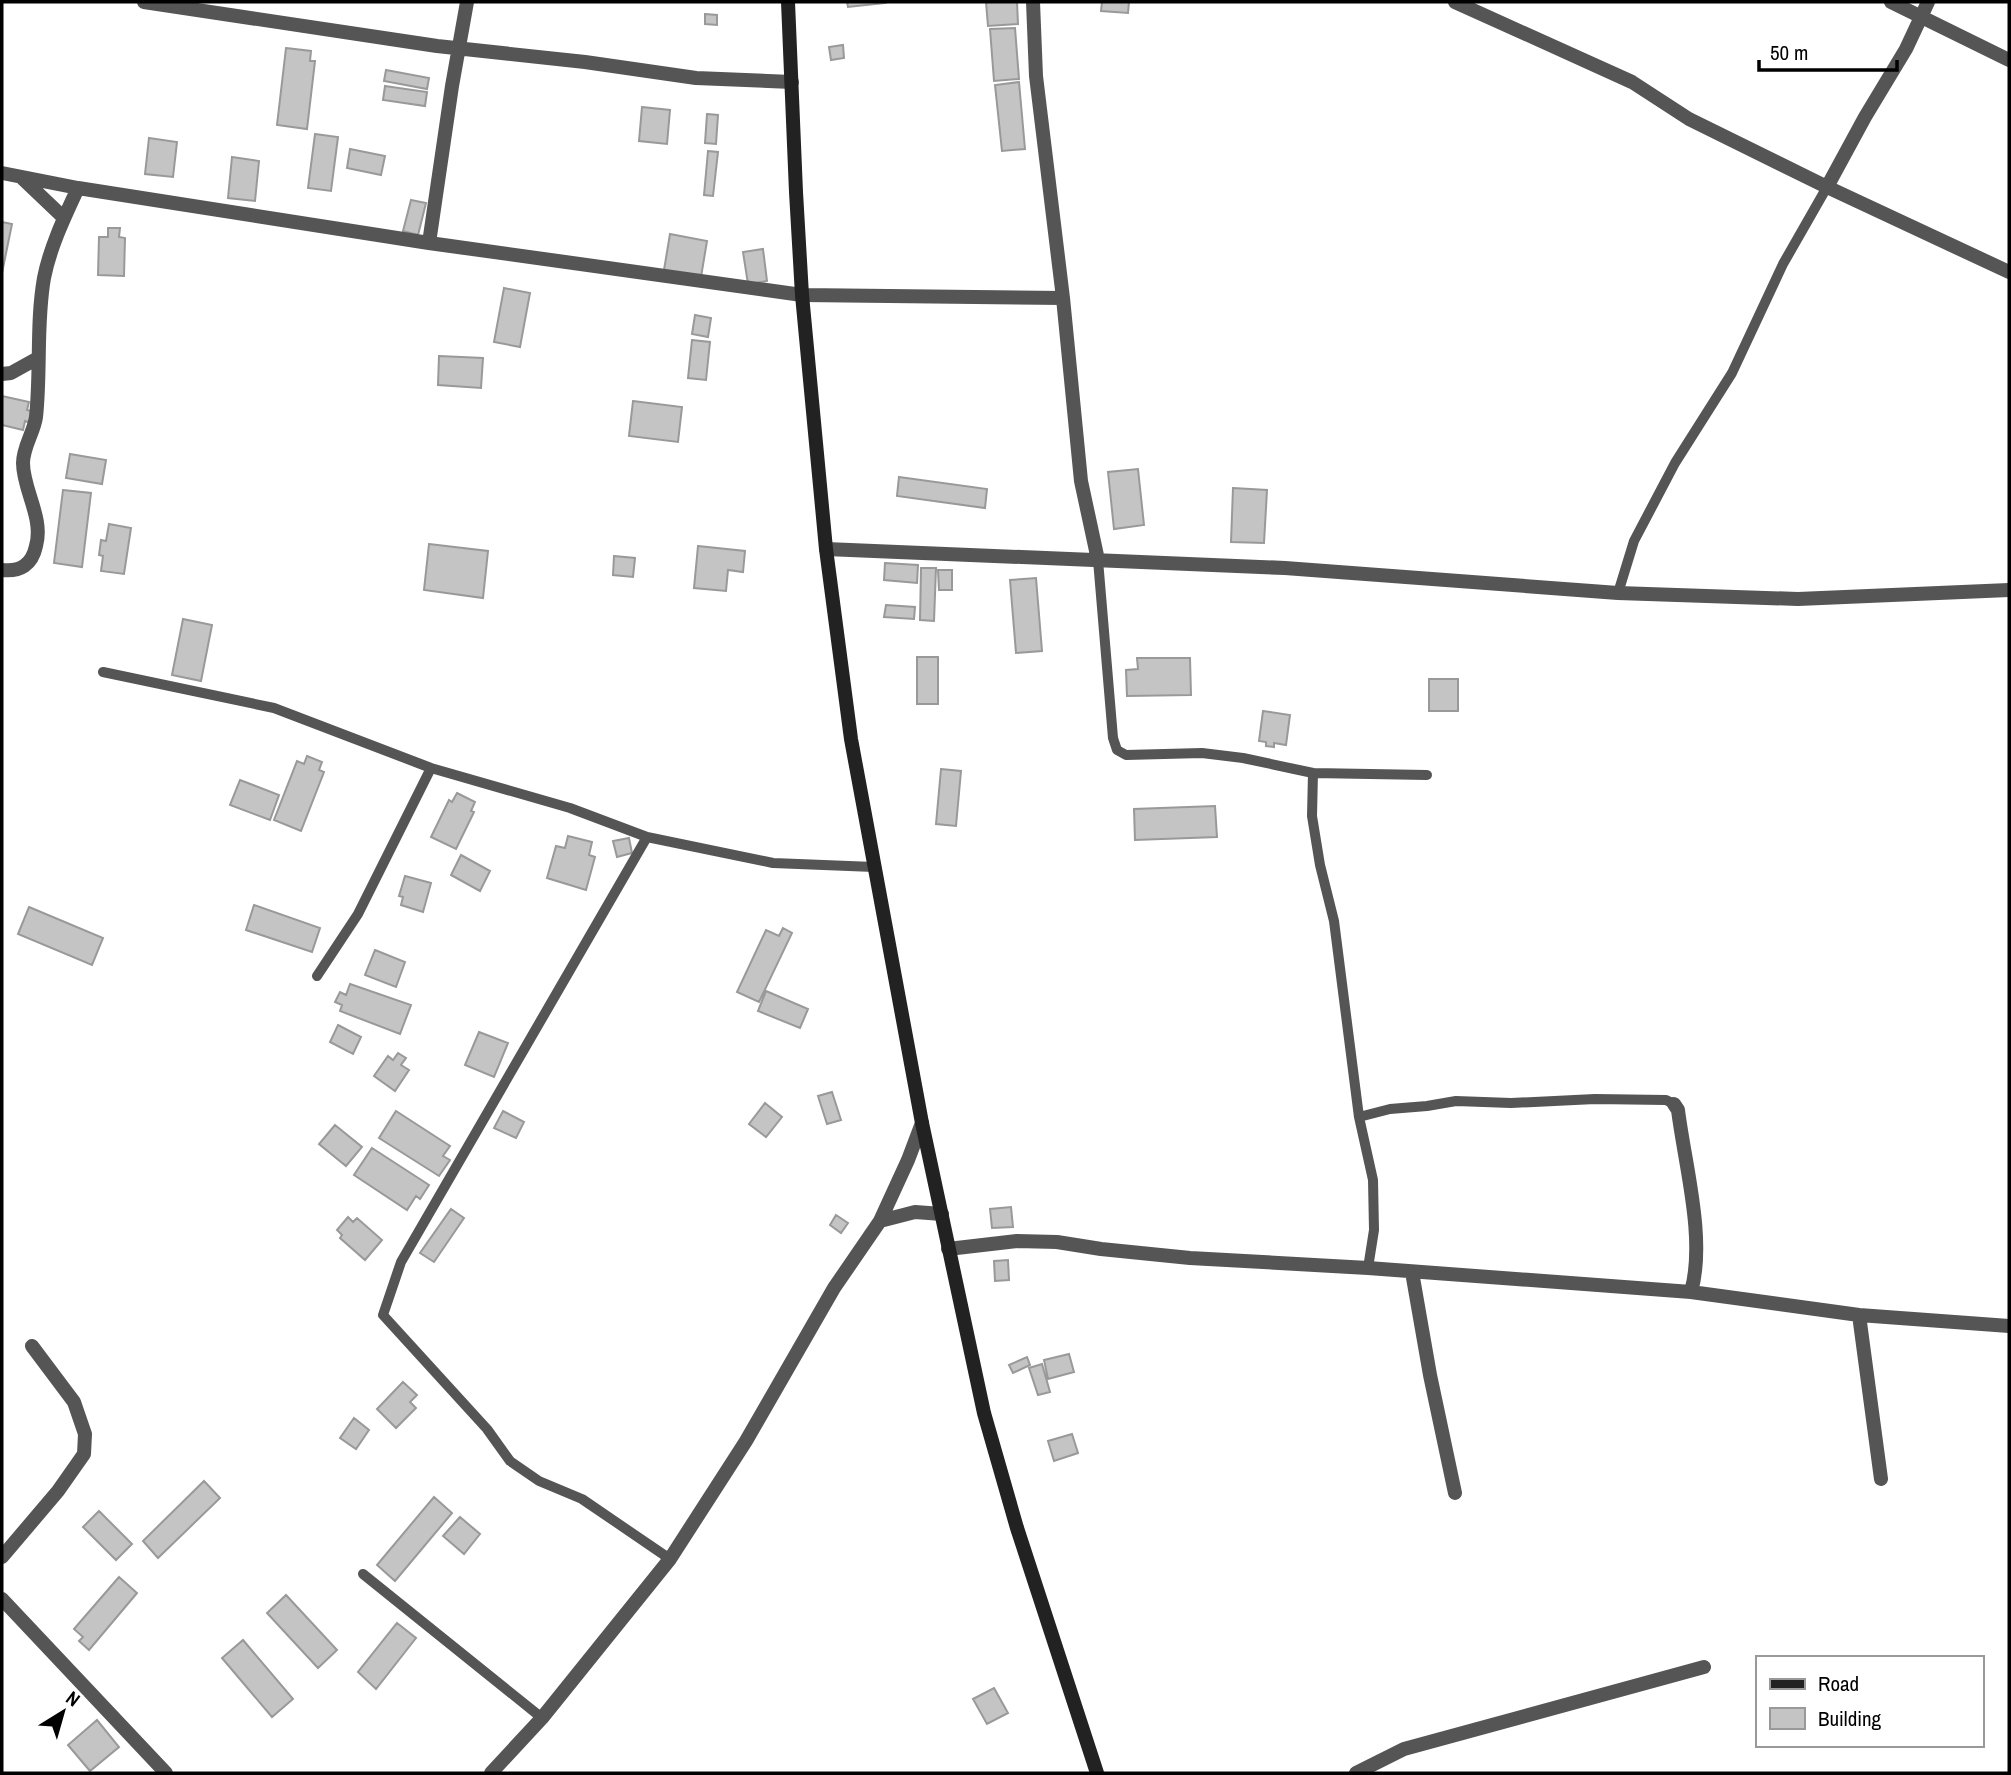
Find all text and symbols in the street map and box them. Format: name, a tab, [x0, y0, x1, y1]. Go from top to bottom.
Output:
scale bar	[1759, 28, 1897, 72]
text: 50 m	[1770, 38, 1808, 67]
legend	[1756, 1656, 1983, 1747]
text: Road	[1818, 1669, 1859, 1698]
north arrow	[28, 1677, 98, 1747]
text: N	[61, 1685, 86, 1712]
text: Building	[1818, 1704, 1882, 1733]

